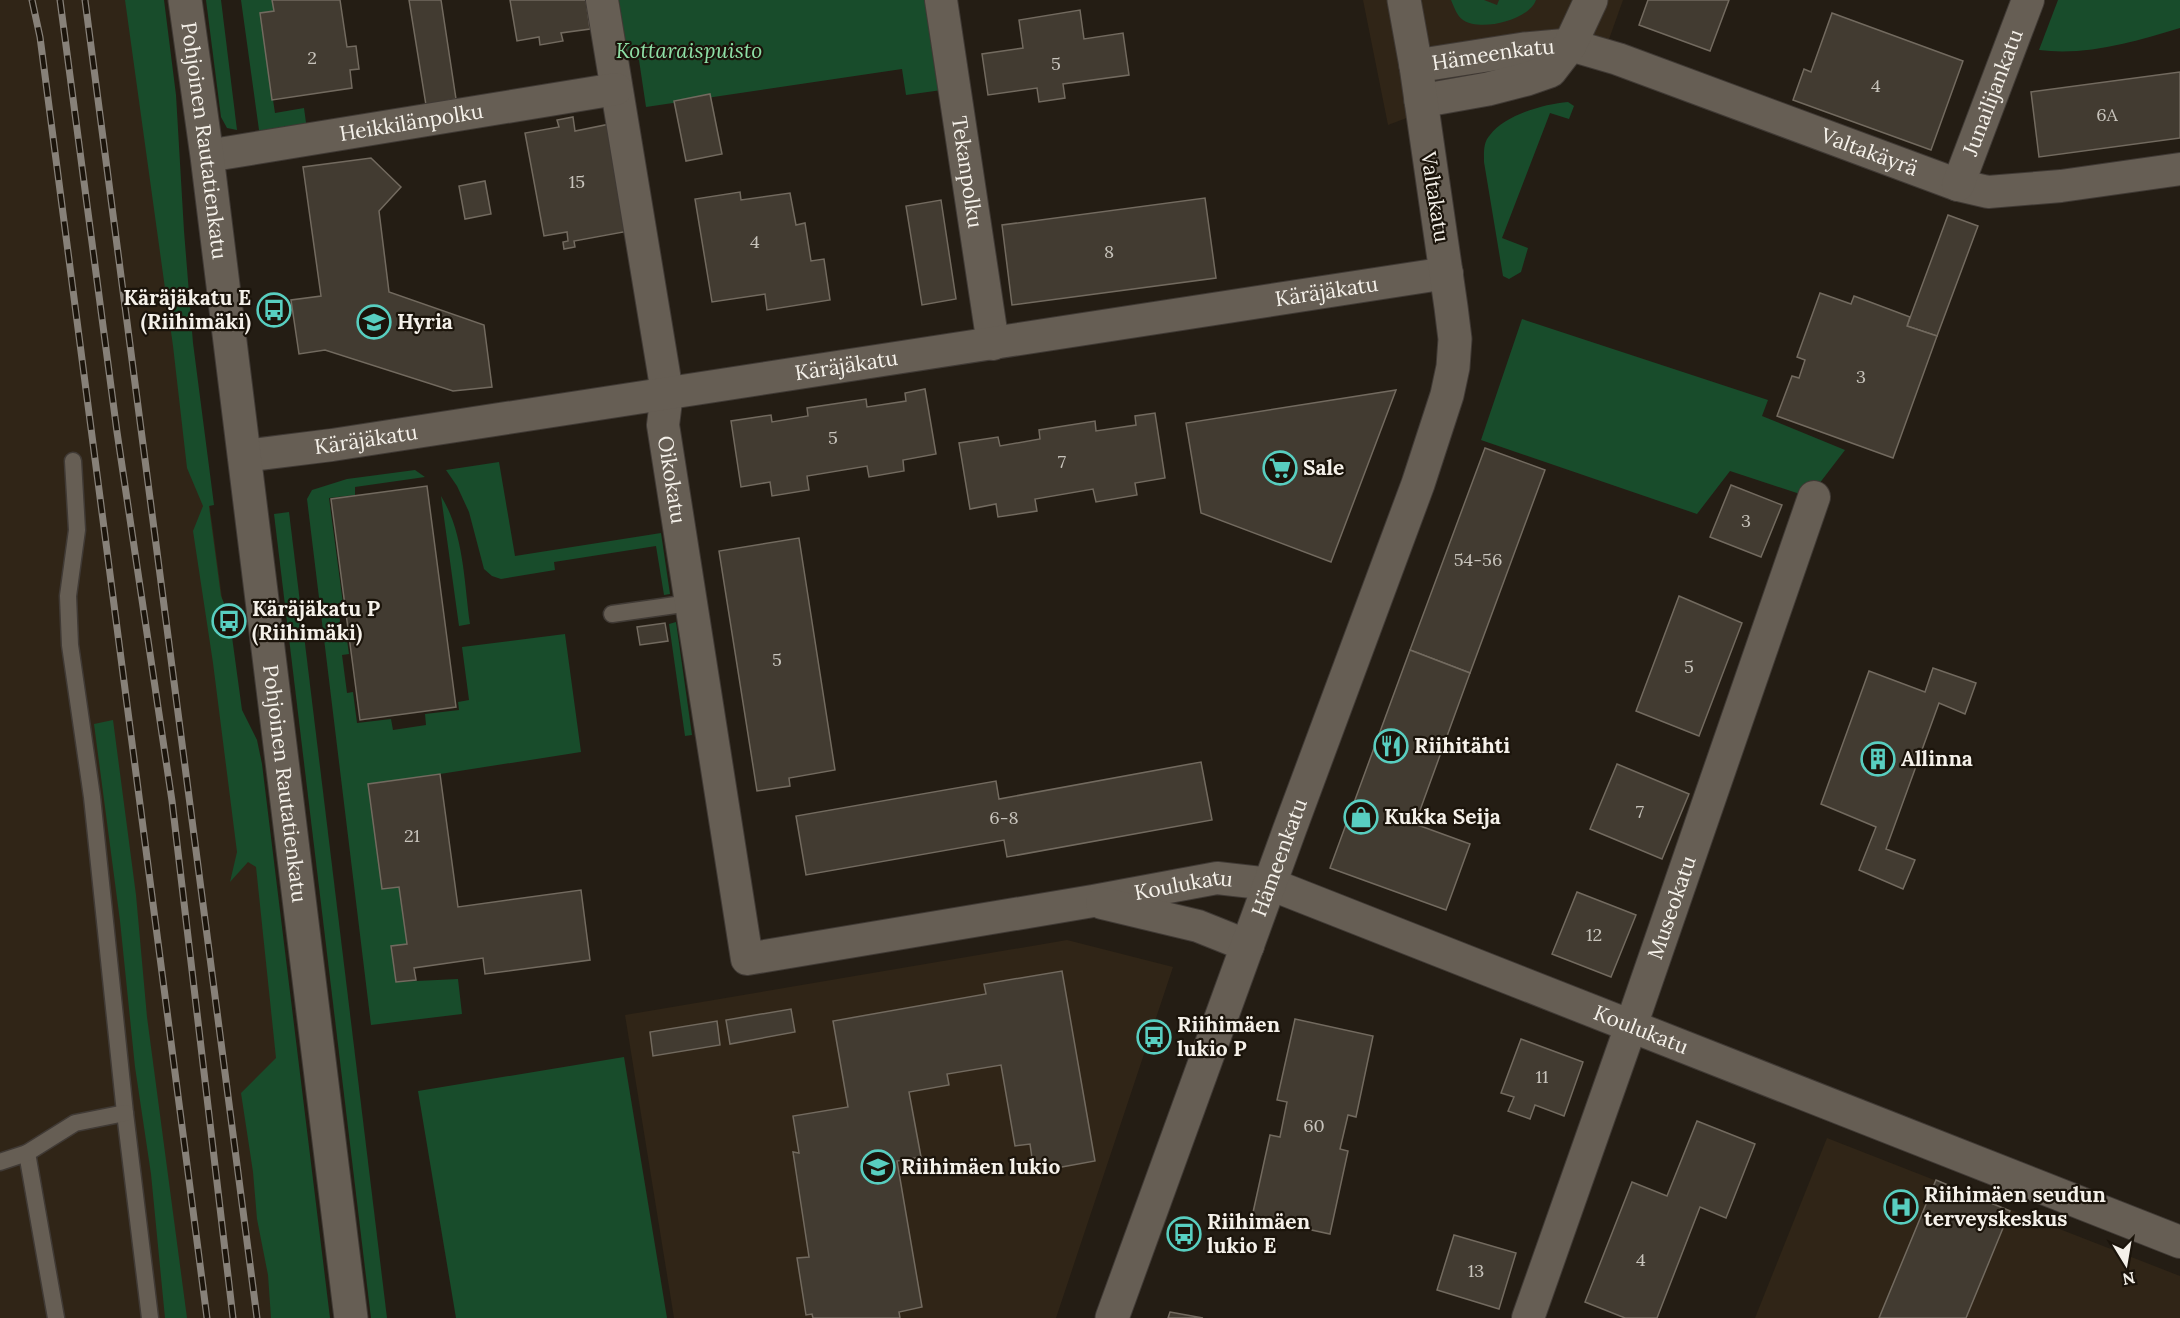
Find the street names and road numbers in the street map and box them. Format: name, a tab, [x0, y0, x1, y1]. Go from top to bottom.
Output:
street label: Pohjoinen Rautatienkatu	[175, 20, 234, 261]
street label: Junailijankatu	[1956, 25, 2029, 160]
street label: Hämeenkatu	[1430, 32, 1556, 76]
street label: Heikkilänpolku	[337, 97, 485, 147]
street label: Tekanpolku	[946, 114, 989, 230]
street label: Valtakäyrä	[1816, 121, 1922, 182]
street label: Valtakatu	[1415, 149, 1456, 244]
street label: Käräjäkatu	[1273, 270, 1380, 312]
street label: Käräjäkatu	[793, 344, 900, 386]
street label: Käräjäkatu	[313, 418, 419, 460]
street label: Oikokatu	[652, 434, 692, 526]
street label: Pohjoinen Rautatienkatu	[257, 663, 313, 904]
street label: Hämeenkatu	[1245, 794, 1313, 920]
street label: Museokatu	[1641, 852, 1702, 963]
street label: Koulukatu	[1132, 863, 1234, 906]
street label: Koulukatu	[1590, 999, 1692, 1060]

